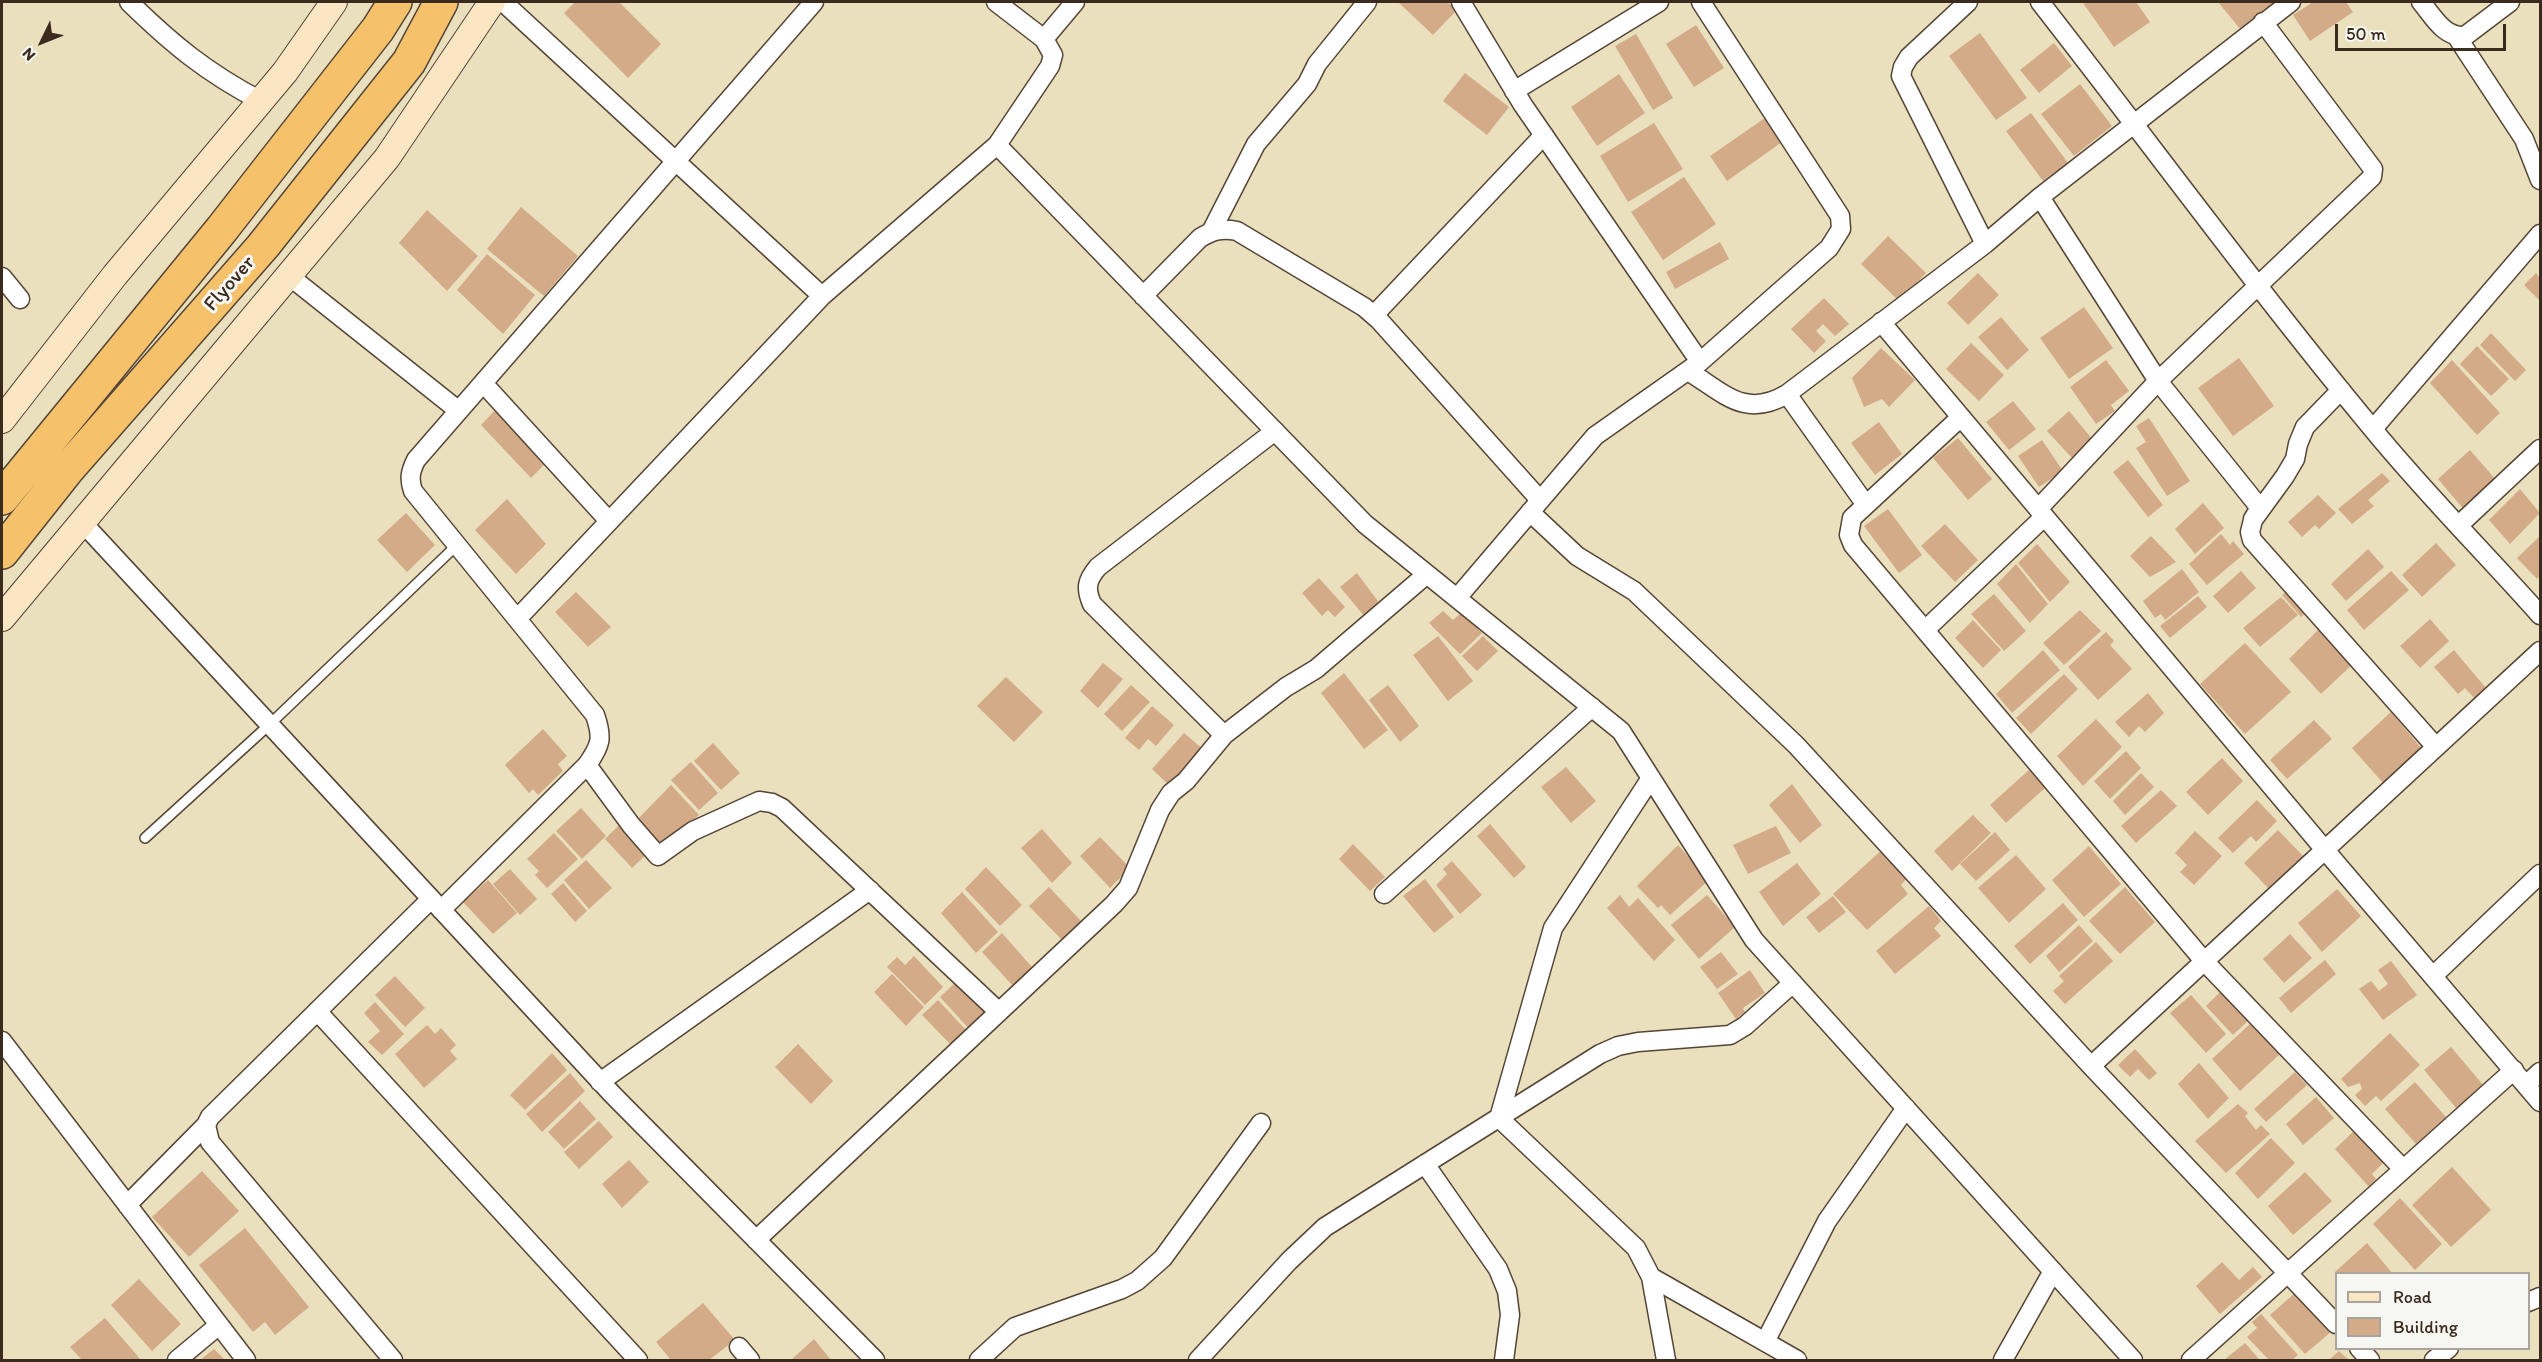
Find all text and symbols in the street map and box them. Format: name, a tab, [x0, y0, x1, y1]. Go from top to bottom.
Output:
north arrow	[12, 12, 72, 72]
scale bar	[2338, 12, 2509, 50]
text: 50 m	[2346, 23, 2386, 45]
text: N	[18, 44, 39, 65]
street label: Flyover	[199, 251, 261, 317]
legend	[2335, 1272, 2530, 1350]
text: Road	[2393, 1286, 2432, 1308]
text: Building	[2393, 1316, 2458, 1338]

